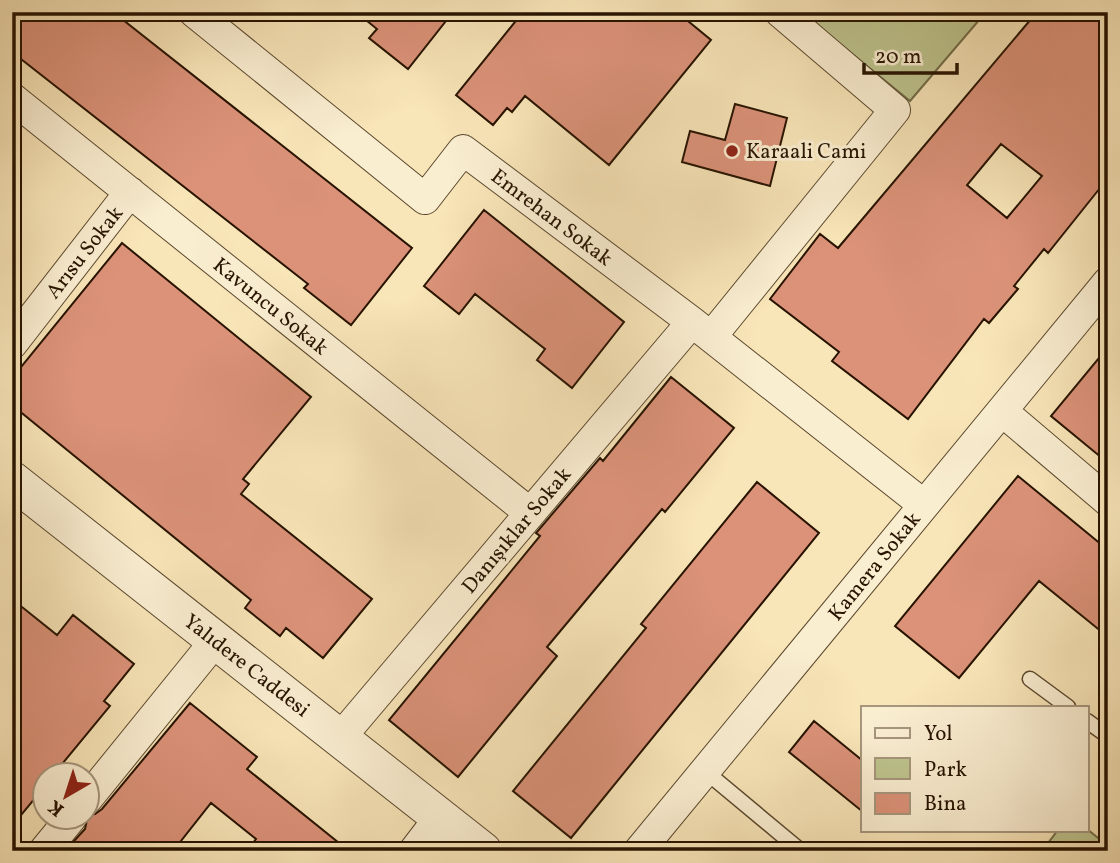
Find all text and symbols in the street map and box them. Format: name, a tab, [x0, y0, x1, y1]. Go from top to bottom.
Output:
scale bar	[864, 32, 957, 76]
text: 20 m	[875, 43, 921, 72]
place label: Karaali Cami	[746, 138, 866, 167]
marker: Karaali Cami	[724, 143, 740, 159]
street label: Emrehan Sokak	[484, 163, 618, 274]
street label: Arısu Sokak	[40, 200, 131, 306]
street label: Kavuncu Sokak	[206, 252, 334, 363]
street label: Danışıklar Sokak	[456, 461, 579, 600]
street label: Kamera Sokak	[822, 506, 929, 628]
street label: Yalıdere Caddesi	[177, 608, 315, 725]
legend	[861, 706, 1088, 832]
text: Yol	[924, 720, 953, 749]
text: Park	[924, 756, 967, 785]
north arrow	[32, 762, 102, 832]
text: Bina	[924, 790, 966, 819]
text: K	[43, 793, 70, 822]

